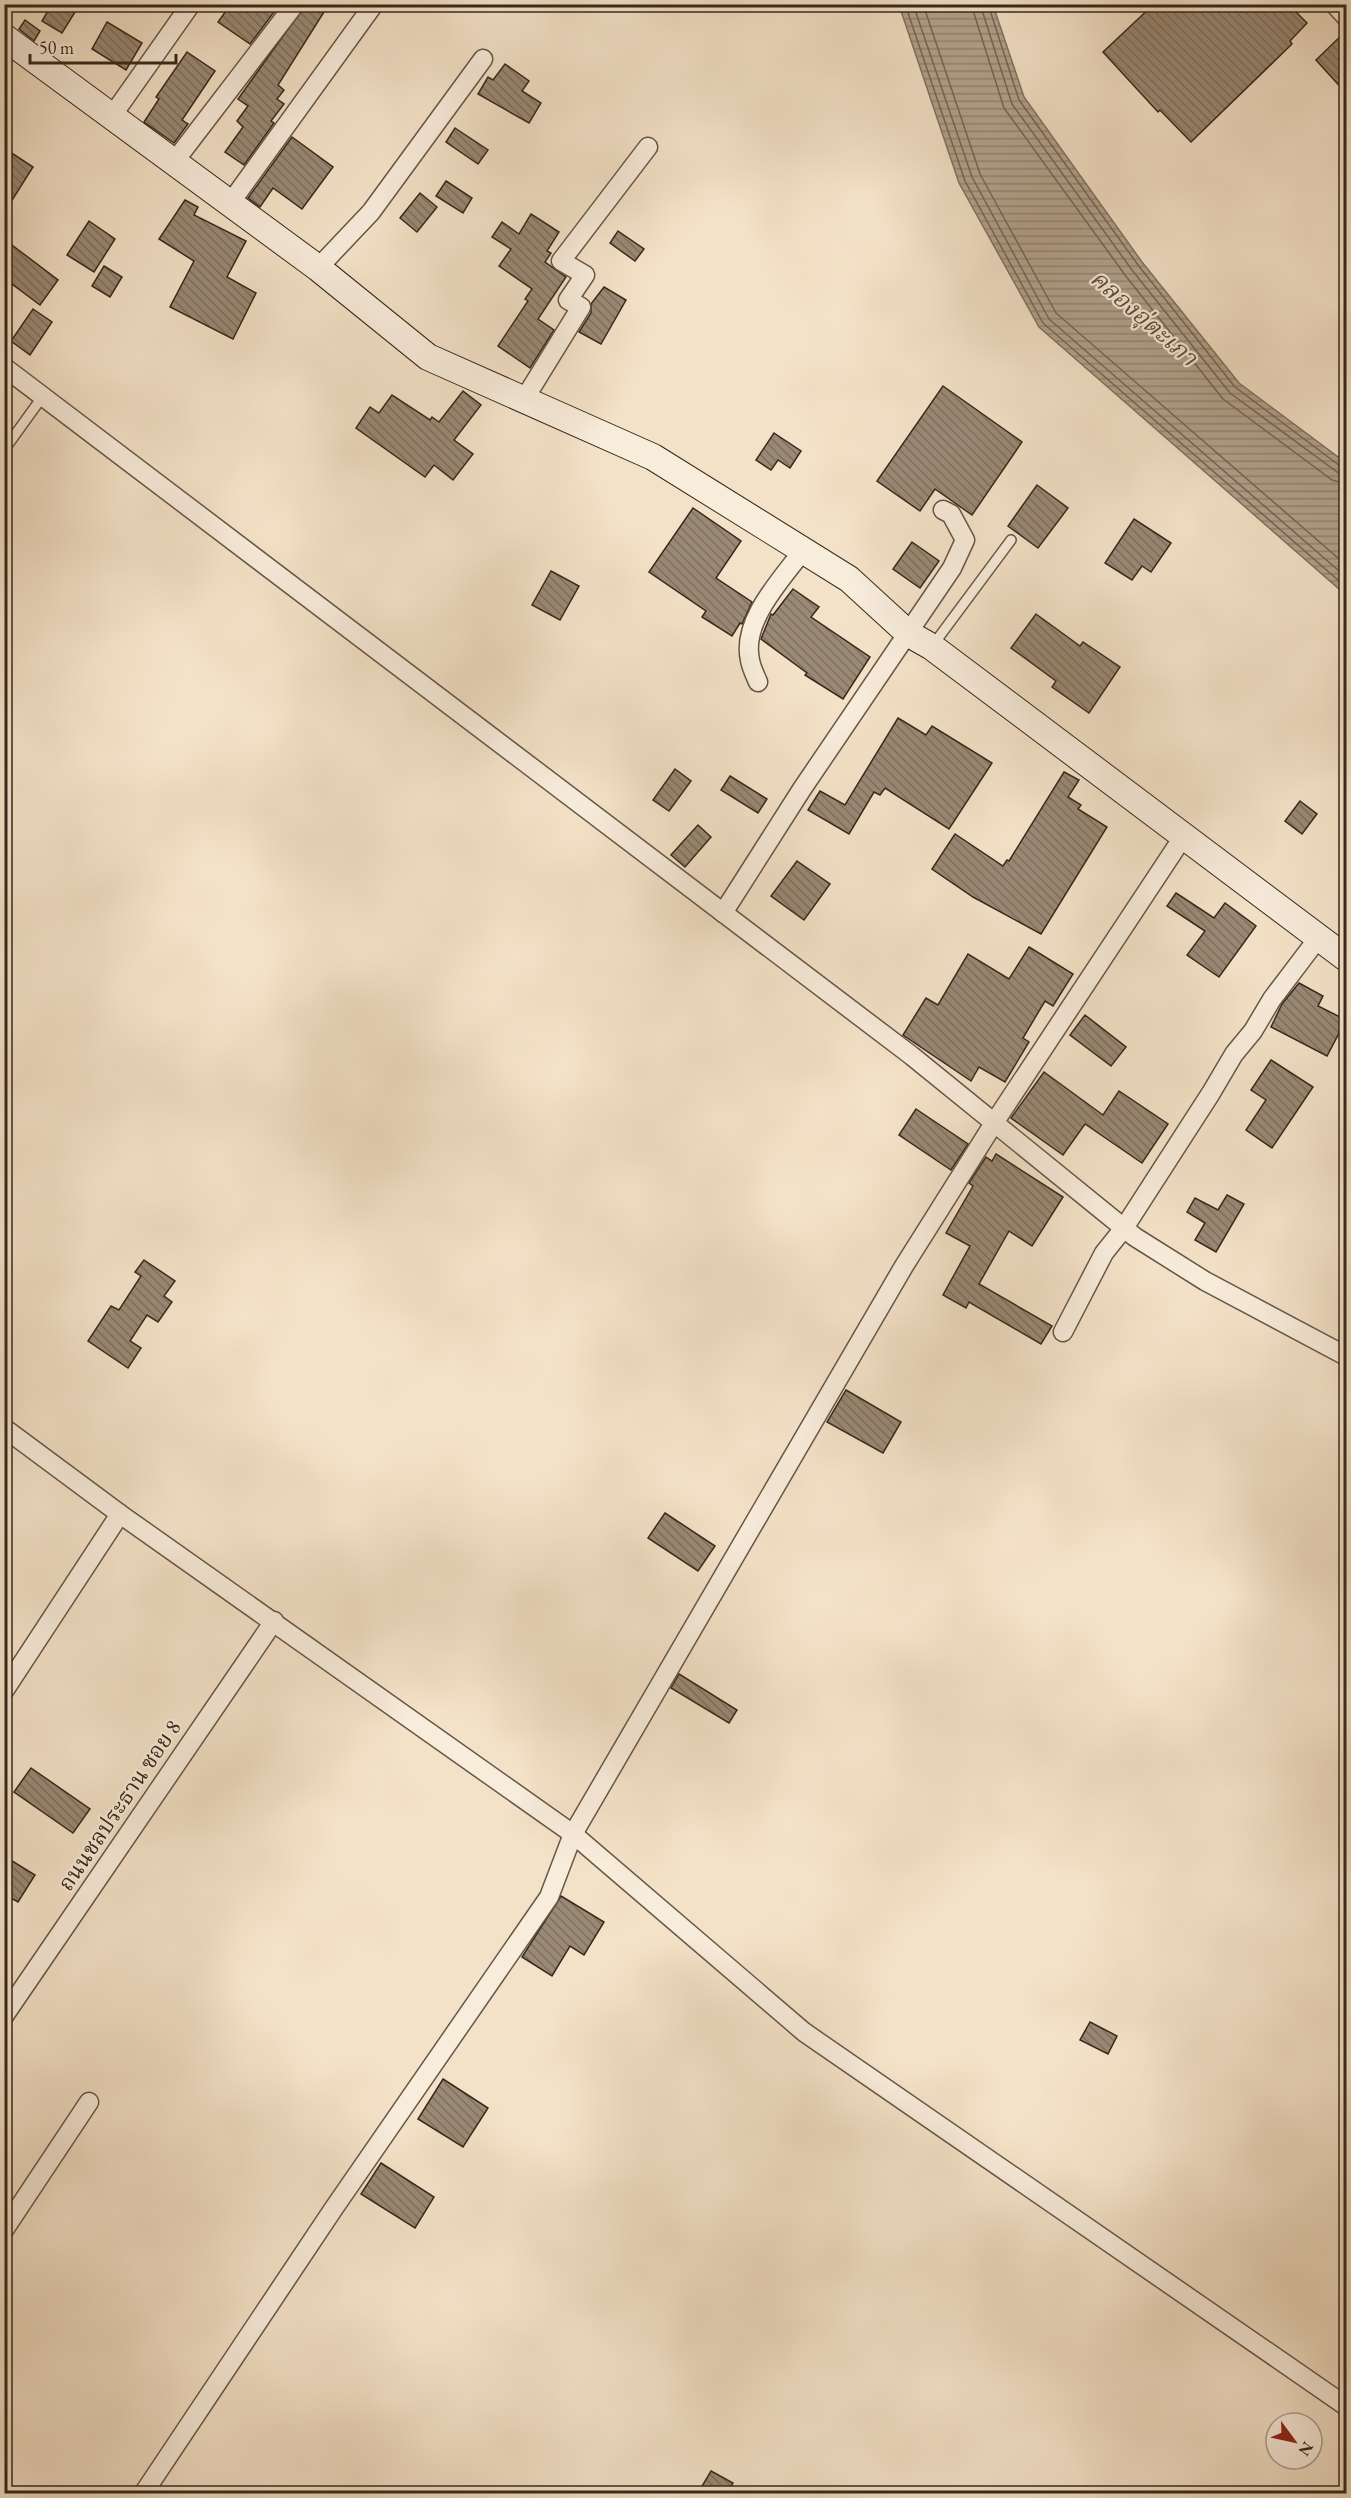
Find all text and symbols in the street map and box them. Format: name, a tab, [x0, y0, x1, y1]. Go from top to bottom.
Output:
scale bar	[30, 27, 176, 65]
text: 50 m	[39, 36, 74, 59]
water label: คลองอุ่ตะเภา	[1084, 263, 1205, 374]
street label: ถนนชลประธาน ซอย 8	[51, 1714, 187, 1896]
north arrow	[1264, 2411, 1324, 2471]
text: N	[1294, 2438, 1318, 2460]

